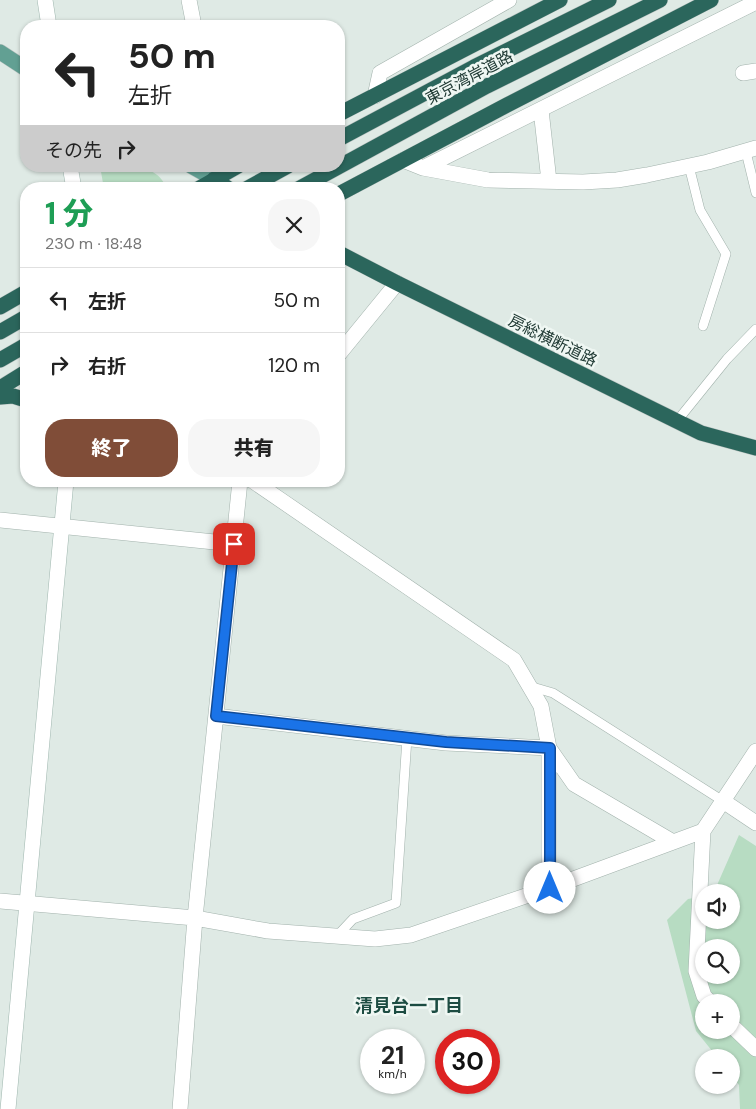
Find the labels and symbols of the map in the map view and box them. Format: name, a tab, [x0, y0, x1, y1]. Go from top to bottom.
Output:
street label: 東京湾岸道路	[422, 46, 517, 109]
street label: 房総横断道路	[505, 310, 601, 371]
pin	[213, 523, 255, 565]
position arrow	[523, 861, 575, 913]
district label: 清見台一丁目	[355, 994, 463, 1018]
speed limit sign: 30	[435, 1029, 500, 1094]

